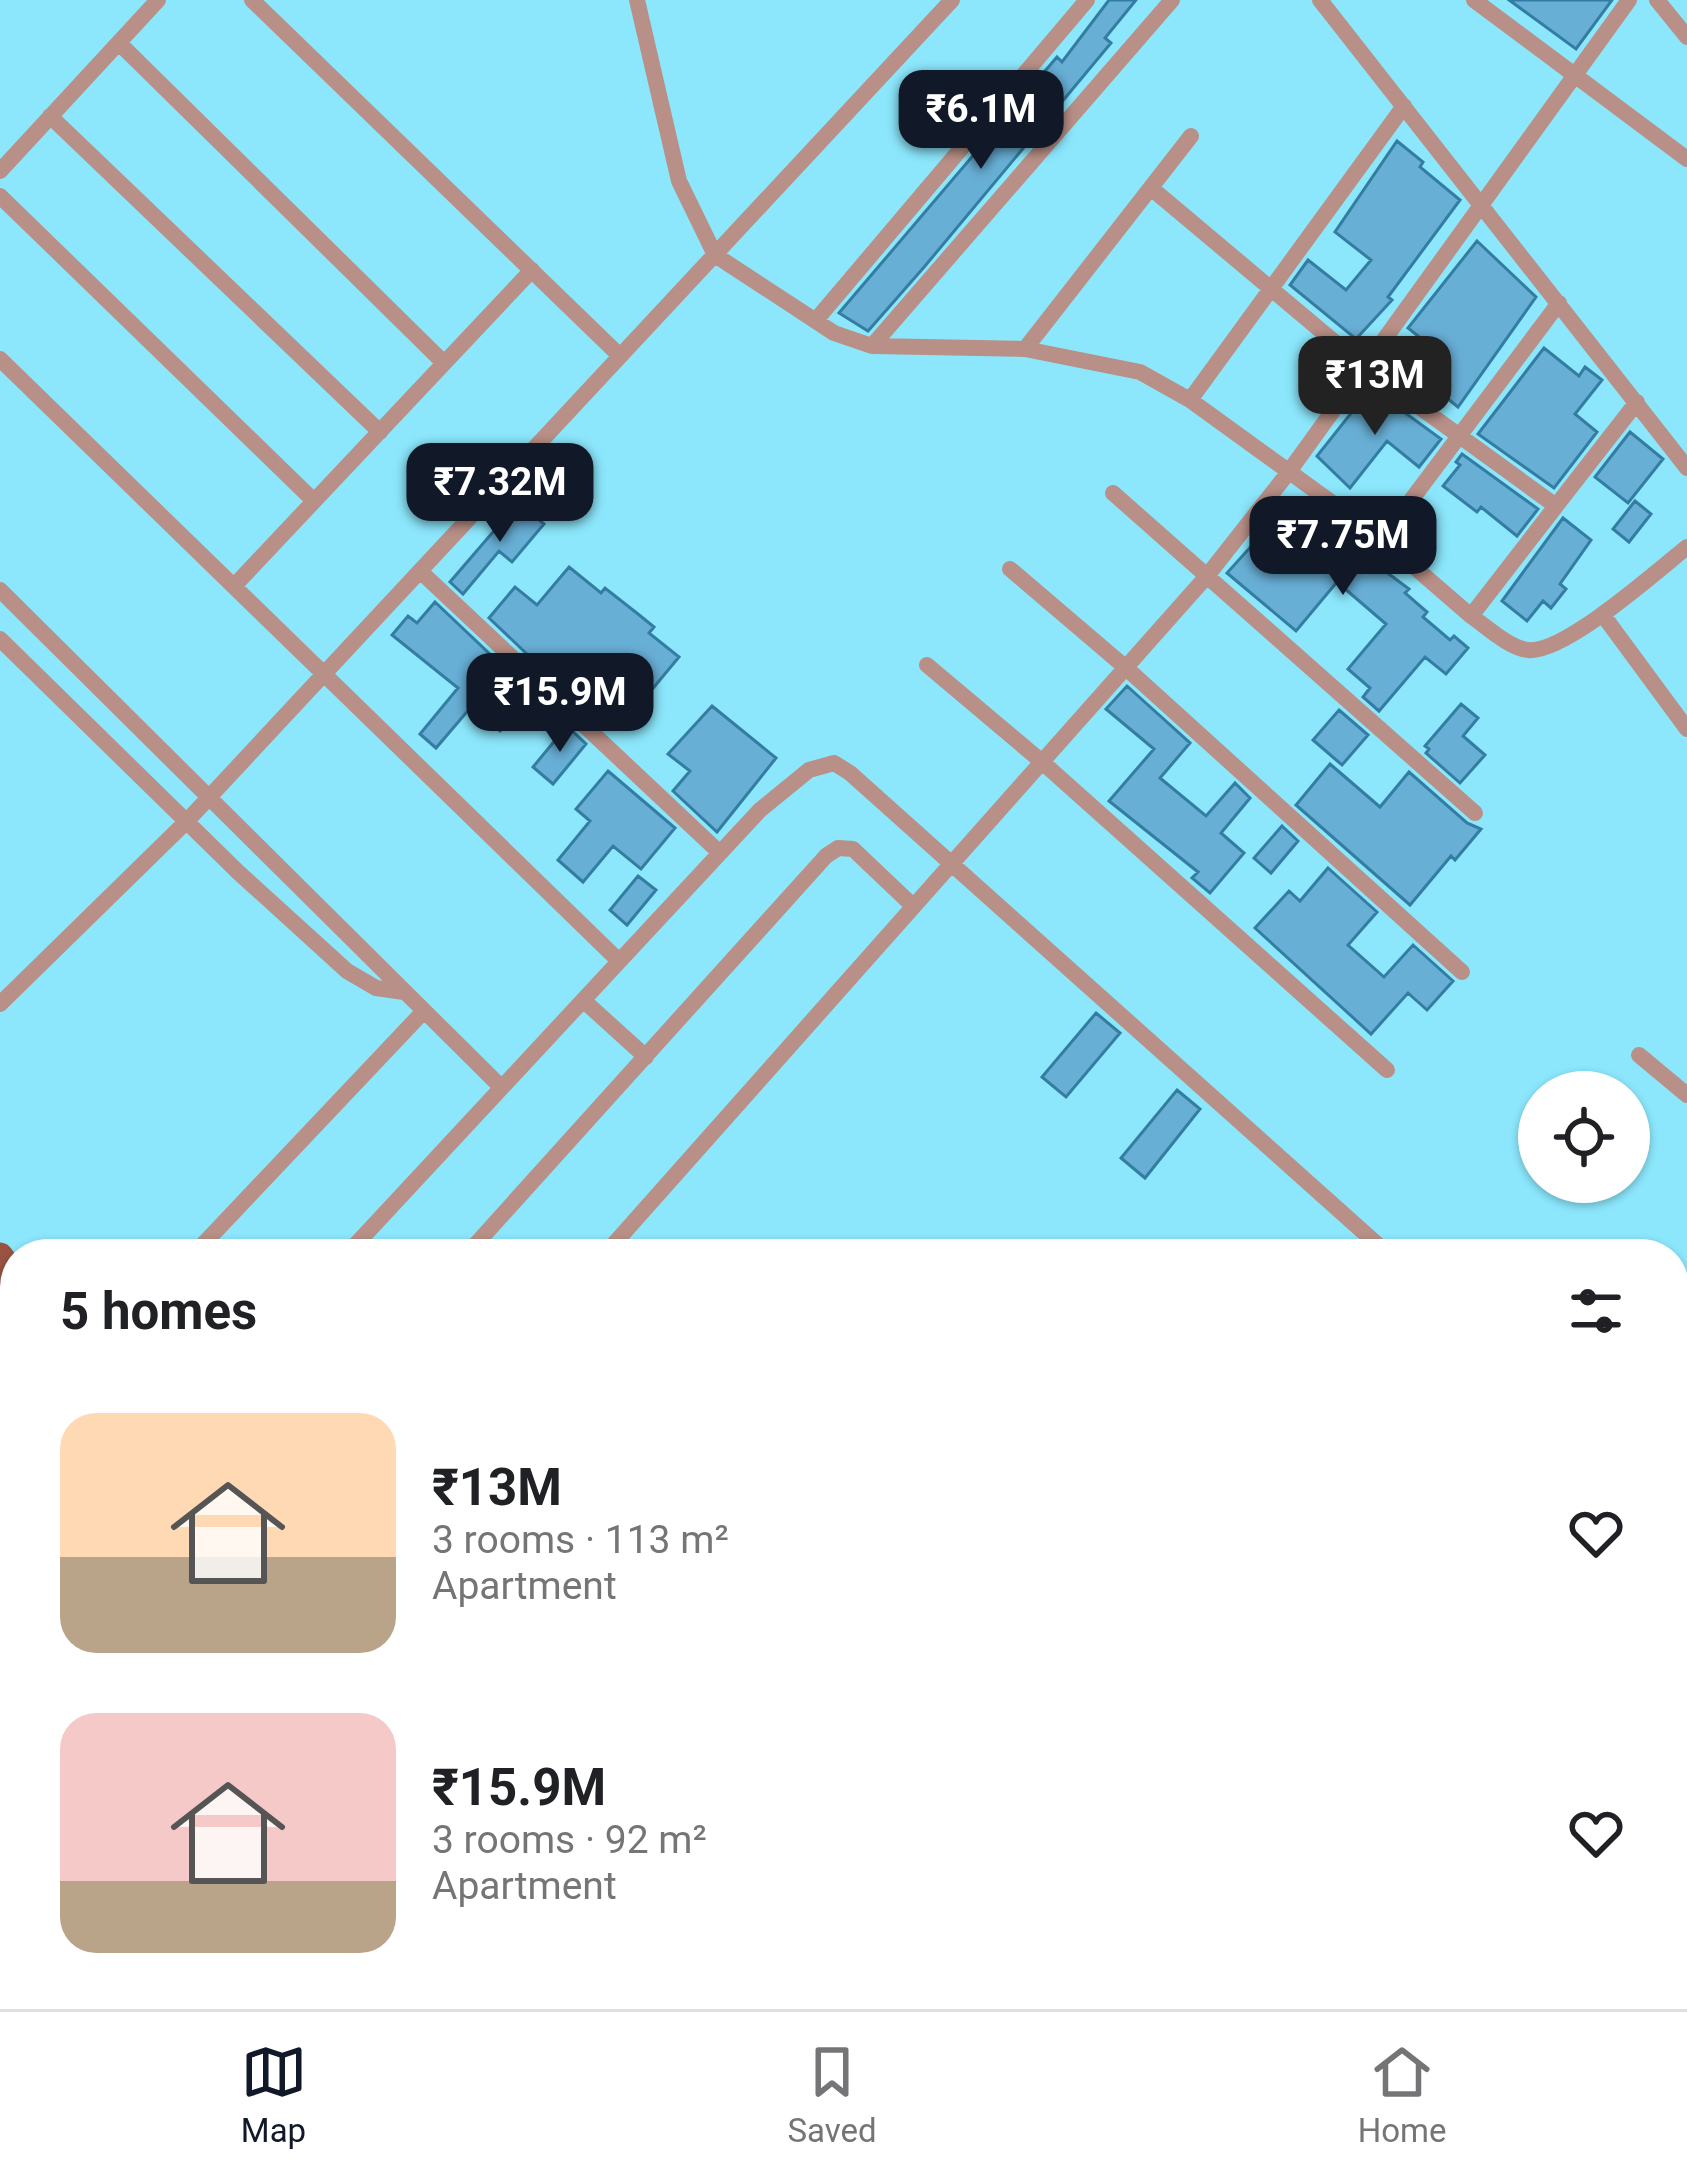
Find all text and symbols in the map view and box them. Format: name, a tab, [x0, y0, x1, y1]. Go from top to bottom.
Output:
pin: ₹6.1M	[897, 70, 1065, 172]
text: ₹6.1M	[926, 86, 1036, 132]
pin: ₹13M	[1304, 336, 1446, 438]
text: ₹13M	[1325, 352, 1425, 398]
pin: ₹7.32M	[402, 443, 598, 545]
text: ₹7.32M	[433, 459, 567, 505]
pin: ₹7.75M	[1245, 496, 1441, 598]
text: ₹7.75M	[1276, 512, 1410, 558]
pin: ₹15.9M	[462, 653, 658, 755]
text: ₹15.9M	[493, 669, 627, 715]
map controls	[1518, 1071, 1650, 1203]
button: locate	[1518, 1071, 1650, 1203]
icon: filters	[1563, 1278, 1629, 1344]
text: 5 homes	[60, 1282, 257, 1341]
text: ₹13M	[432, 1458, 562, 1517]
icon: home	[156, 1461, 300, 1605]
icon: heart	[1563, 1500, 1629, 1566]
text: 3 rooms · 113 m²	[432, 1517, 729, 1563]
text: Apartment	[432, 1563, 617, 1609]
text: ₹15.9M	[432, 1758, 606, 1817]
icon: home	[156, 1761, 300, 1905]
icon: heart	[1563, 1800, 1629, 1866]
text: 3 rooms · 92 m²	[432, 1817, 707, 1863]
text: Apartment	[432, 1863, 617, 1909]
tab: Map	[241, 2039, 307, 2150]
tab: Saved	[788, 2039, 877, 2150]
tab: Home	[1358, 2039, 1447, 2150]

